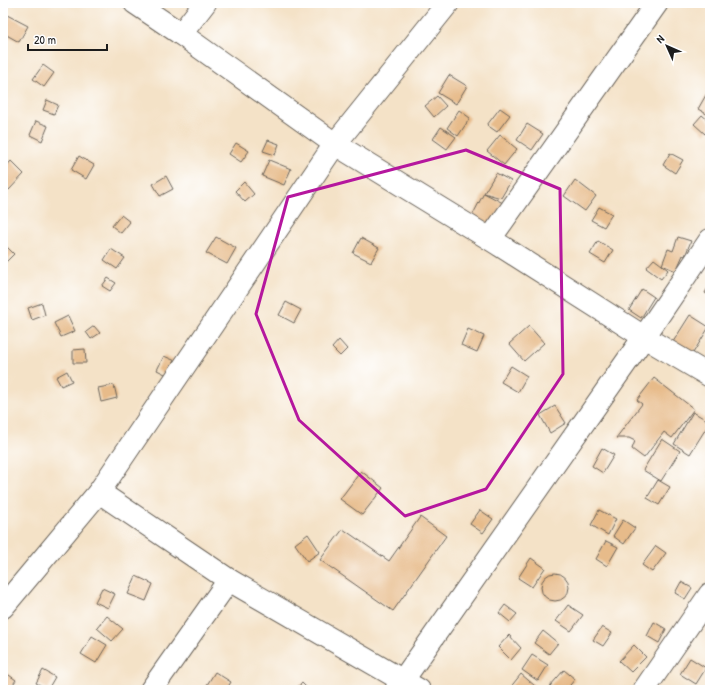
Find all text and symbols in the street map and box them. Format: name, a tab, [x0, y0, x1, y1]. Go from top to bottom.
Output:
scale bar	[28, 26, 107, 52]
north arrow	[647, 26, 687, 66]
text: 20 m	[34, 31, 56, 48]
text: N	[653, 32, 667, 46]

